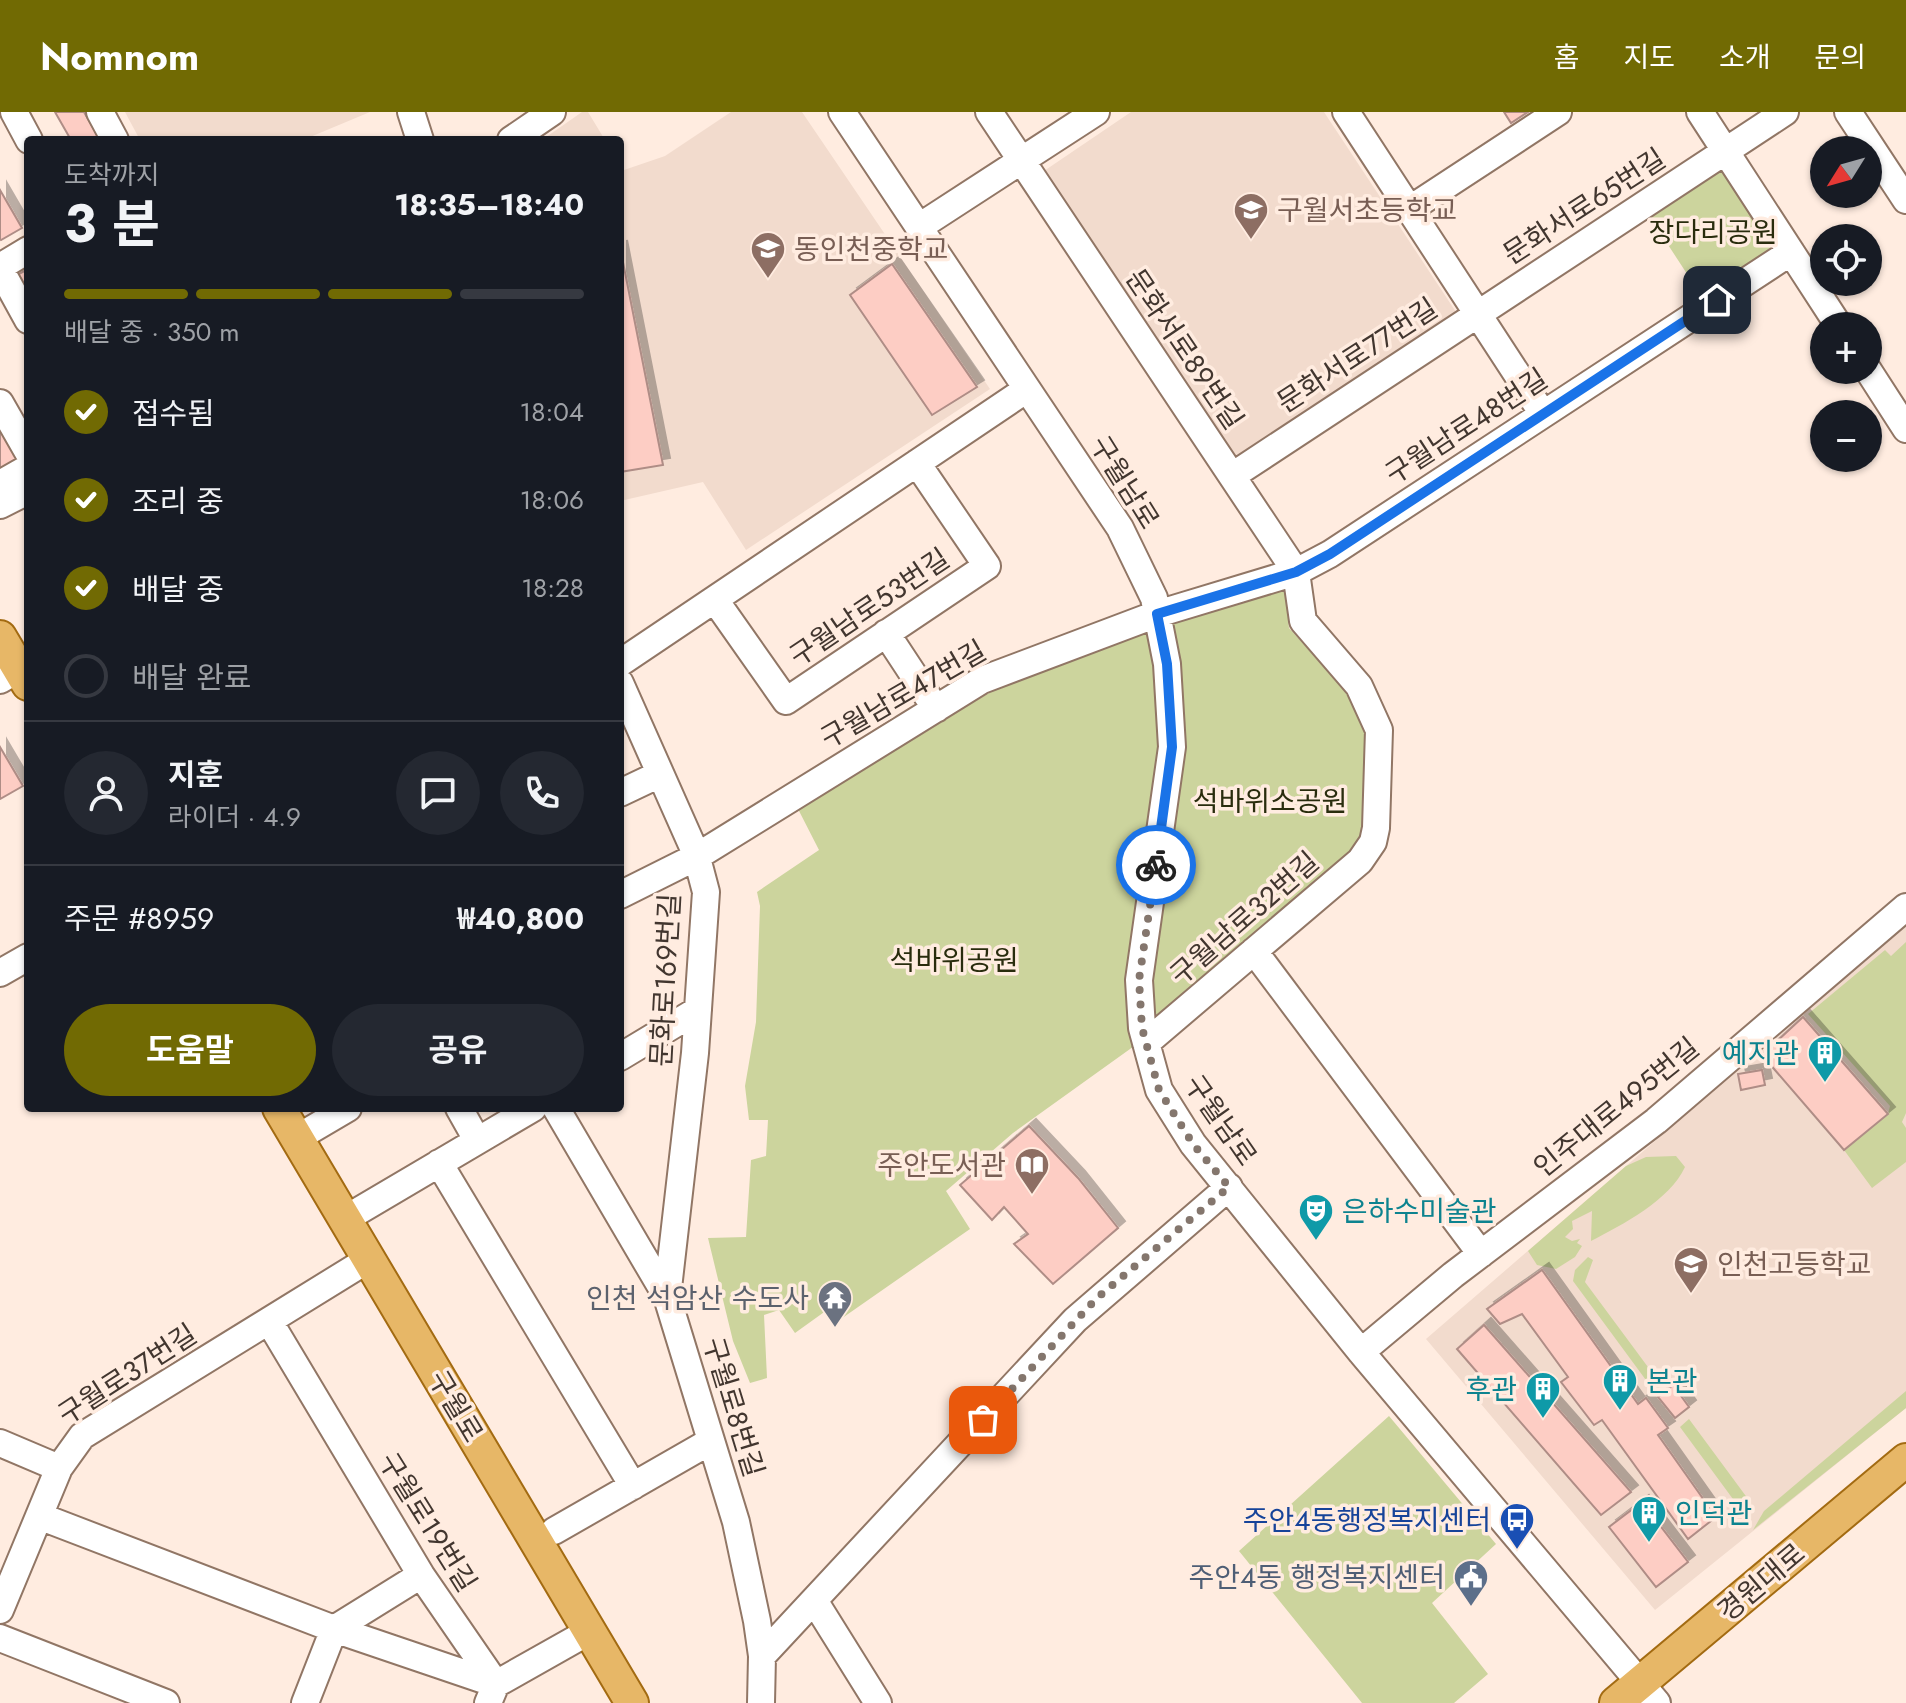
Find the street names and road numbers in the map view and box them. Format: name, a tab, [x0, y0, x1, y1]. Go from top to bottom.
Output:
street label: 문화서로65번길	[1495, 138, 1674, 274]
street label: 문화서로89번길	[1116, 261, 1254, 438]
street label: 문화서로77번길	[1269, 288, 1446, 423]
street label: 구월남로48번길	[1377, 359, 1556, 494]
street label: 구월남로	[1080, 428, 1169, 537]
street label: 구월남로53번길	[781, 539, 958, 676]
street label: 구월남로47번길	[813, 630, 994, 759]
street label: 구월남로32번길	[1161, 842, 1328, 995]
street label: 문화로169번길	[640, 892, 691, 1068]
street label: 인주대로495번길	[1525, 1028, 1708, 1187]
street label: 구월남로	[1174, 1066, 1267, 1174]
street label: 구월로37번길	[50, 1314, 205, 1435]
street label: 구월로8번길	[693, 1332, 774, 1482]
street label: 구월로	[418, 1363, 493, 1450]
street label: 구월로19번길	[368, 1445, 487, 1600]
street label: 경원대로	[1709, 1534, 1814, 1631]

